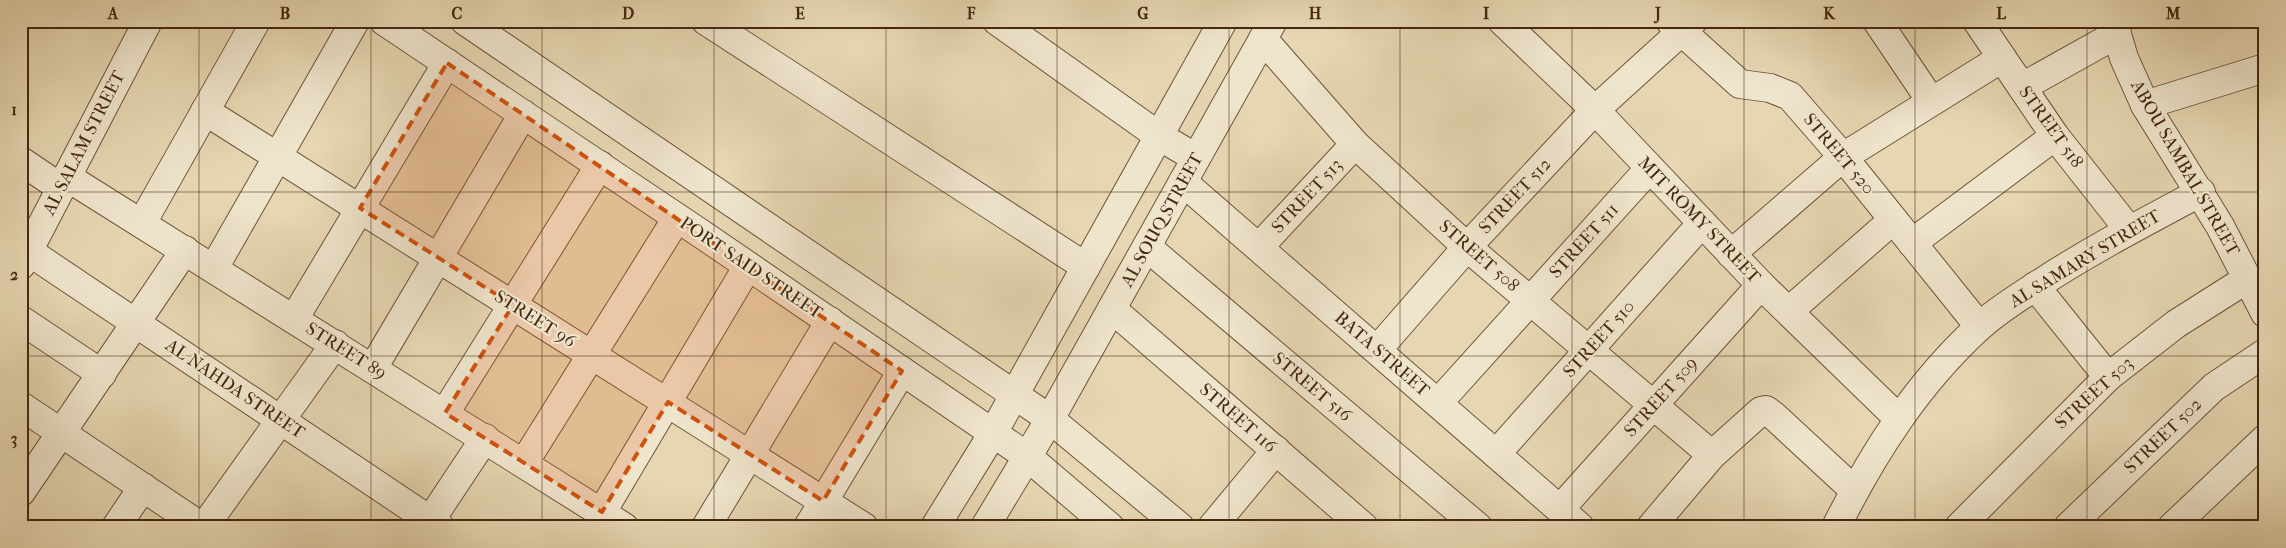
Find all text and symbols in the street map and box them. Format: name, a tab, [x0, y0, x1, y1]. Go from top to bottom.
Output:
text: A	[107, 4, 119, 23]
text: B	[280, 4, 290, 23]
text: C	[452, 4, 463, 23]
text: D	[622, 4, 634, 23]
text: E	[795, 4, 805, 23]
text: F	[966, 4, 976, 23]
text: G	[1137, 4, 1149, 23]
text: H	[1309, 4, 1322, 23]
text: I	[1483, 4, 1490, 23]
text: J	[1653, 4, 1661, 24]
text: K	[1823, 4, 1836, 23]
text: L	[1996, 4, 2006, 23]
text: M	[2165, 4, 2181, 23]
street label: AL SALAM STREET	[38, 67, 130, 220]
street label: ABOU SAMBAL STREET	[2126, 76, 2244, 260]
street label: STREET 518	[2014, 82, 2088, 172]
text: 1	[11, 100, 17, 119]
street label: STREET 520	[1799, 109, 1879, 199]
street label: AL SOUQ STREET	[1116, 149, 1208, 291]
street label: MIT ROMY STREET	[1633, 153, 1765, 288]
street label: STREET 513	[1267, 154, 1347, 238]
street label: STREET 512	[1475, 154, 1555, 238]
street label: STREET 511	[1545, 199, 1623, 283]
street label: AL SAMARY STREET	[2005, 205, 2165, 313]
street label: PORT SAID STREET	[676, 212, 827, 324]
street label: STREET 508	[1435, 216, 1523, 296]
text: 2	[10, 265, 18, 284]
street label: STREET 96	[491, 286, 580, 352]
street label: STREET 510	[1559, 296, 1639, 382]
street label: BATA STREET	[1330, 307, 1434, 401]
street label: STREET 89	[302, 318, 390, 384]
street label: AL NAHDA STREET	[161, 334, 309, 444]
street label: STREET 516	[1268, 348, 1356, 426]
street label: STREET 509	[1620, 353, 1702, 441]
street label: STREET 503	[2051, 353, 2137, 433]
street label: STREET 116	[1195, 379, 1281, 457]
street label: STREET 502	[2120, 394, 2206, 478]
text: 3	[11, 429, 17, 449]

